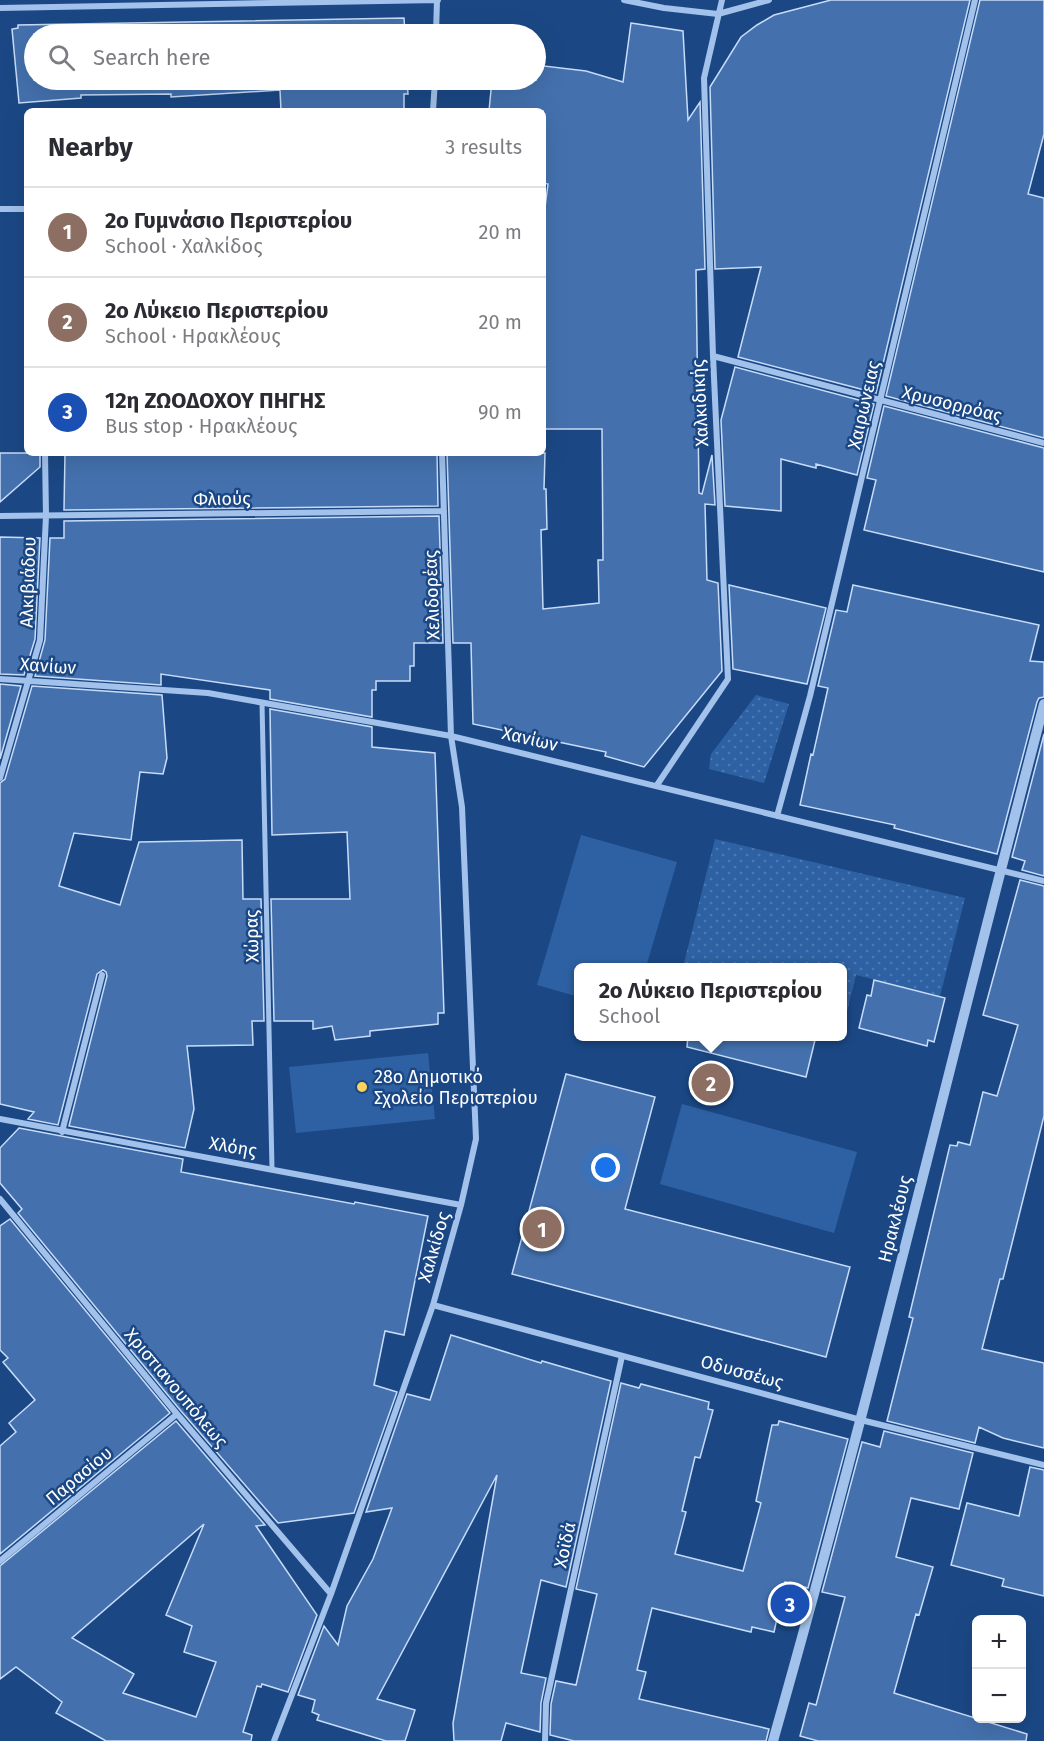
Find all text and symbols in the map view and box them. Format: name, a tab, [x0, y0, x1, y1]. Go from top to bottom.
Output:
search box	[24, 24, 546, 90]
icon: search	[45, 41, 78, 74]
text: Search here	[93, 44, 211, 71]
text: Nearby	[48, 132, 133, 163]
text: 3 results	[445, 135, 522, 159]
text: 2ο Γυμνάσιο Περιστερίου	[105, 207, 352, 234]
text: 1	[63, 220, 72, 244]
text: 20 m	[479, 220, 522, 244]
text: School · Χαλκίδος	[105, 234, 263, 258]
text: 2ο Λύκειο Περιστερίου	[105, 297, 328, 324]
text: 2	[62, 310, 73, 334]
text: 20 m	[479, 310, 522, 334]
text: School · Ηρακλέους	[105, 324, 281, 348]
street label: Χαλκιδικής	[687, 358, 713, 447]
street label: Χαιρώνειας	[843, 358, 885, 451]
street label: Χρυσορρόας	[900, 381, 1005, 427]
text: 12η ΖΩΟΔΟΧΟΥ ΠΗΓΗΣ	[105, 387, 325, 414]
text: 3	[62, 400, 73, 424]
text: 90 m	[478, 400, 522, 424]
text: Bus stop · Ηρακλέους	[105, 414, 297, 438]
street label: Φλιούς	[193, 487, 251, 510]
street label: Αλκιβιάδου	[15, 536, 41, 628]
street label: Χελιδορέας	[419, 549, 445, 640]
street label: Χανίων	[19, 653, 77, 679]
street label: Χανίων	[500, 722, 560, 756]
street label: Χώρας	[241, 909, 263, 963]
popup	[574, 963, 847, 1041]
text: 2ο Λύκειο Περιστερίου	[599, 977, 822, 1004]
text: School	[599, 1004, 660, 1028]
pin: 2	[692, 1060, 730, 1106]
place label: 28ο Δημοτικό Σχολείο Περιστερίου	[374, 1066, 538, 1109]
marker: 28ο Δημοτικό Σχολείο Περιστερίου	[355, 1080, 369, 1094]
street label: Χλόης	[207, 1132, 259, 1162]
your location	[591, 1153, 620, 1182]
street label: Ηρακλέους	[874, 1173, 917, 1265]
pin: 1	[522, 1206, 562, 1252]
street label: Χαλκίδος	[413, 1208, 455, 1285]
street label: Χριστιανουπόλεως	[120, 1324, 233, 1453]
street label: Οδυσσέως	[698, 1350, 786, 1394]
street label: Παρασίου	[41, 1442, 117, 1510]
street label: Χοϊδά	[549, 1520, 581, 1570]
pin: 3	[770, 1582, 810, 1626]
map controls	[972, 1615, 1026, 1723]
button: +	[972, 1615, 1026, 1669]
button: −	[972, 1669, 1026, 1723]

